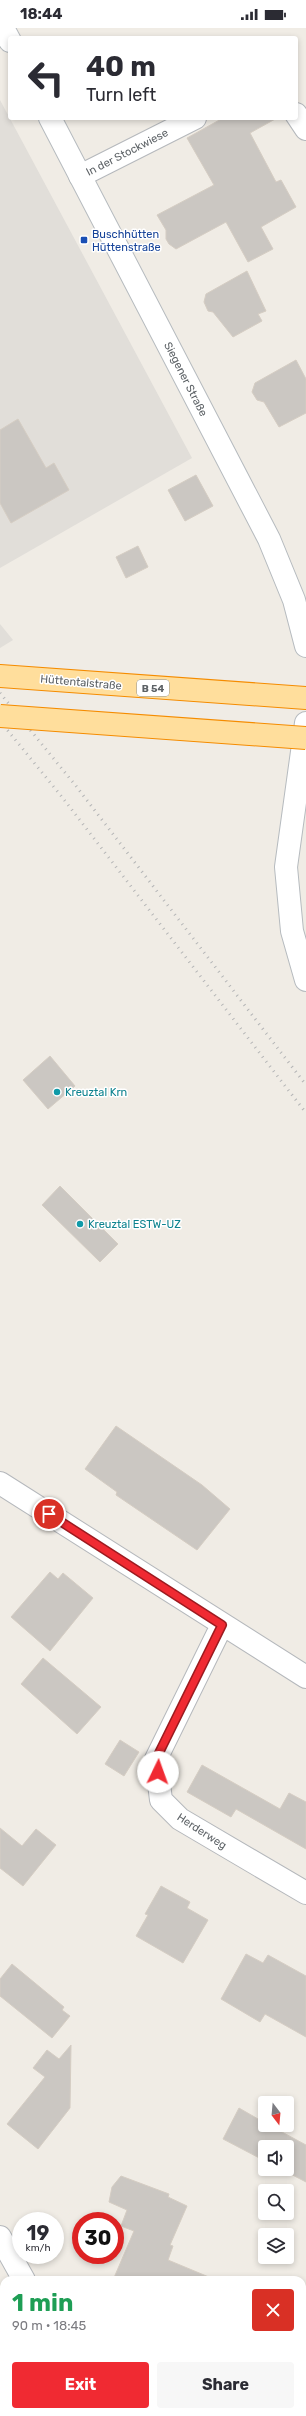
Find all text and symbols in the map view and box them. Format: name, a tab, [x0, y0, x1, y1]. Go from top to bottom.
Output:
text: 18:44	[20, 5, 62, 23]
text: 40 m	[86, 50, 156, 83]
icon: left	[20, 52, 72, 104]
text: Turn left	[86, 84, 156, 106]
street label: In der Stockwiese	[84, 126, 170, 179]
place label: Buschhütten Hüttenstraße	[92, 228, 161, 254]
marker: Buschhütten Hüttenstraße	[79, 235, 89, 245]
street label: Siegener Straße	[161, 340, 210, 419]
street label: Hüttentalstraße	[40, 672, 122, 693]
road number: B 54	[137, 680, 169, 696]
place label: Kreuztal Krn	[65, 1086, 127, 1099]
marker: Kreuztal Krn	[52, 1087, 62, 1097]
place label: Kreuztal ESTW-UZ	[88, 1218, 181, 1231]
marker: Kreuztal ESTW-UZ	[75, 1219, 85, 1229]
pin	[32, 1497, 66, 1531]
icon: arrive	[38, 1503, 60, 1525]
position arrow	[137, 1751, 179, 1793]
street label: Herderweg	[175, 1811, 229, 1852]
north arrow	[258, 2096, 294, 2132]
map controls	[258, 2096, 294, 2264]
button: sound	[258, 2140, 294, 2176]
button: search	[258, 2184, 294, 2220]
speed limit sign: 30	[72, 2212, 124, 2264]
text: 19	[27, 2221, 49, 2245]
button: layers	[258, 2228, 294, 2264]
text: km/h	[26, 2242, 50, 2254]
text: 1 min	[12, 2289, 73, 2317]
button: close	[252, 2289, 294, 2331]
text: 90 m · 18:45	[12, 2318, 86, 2333]
button: Exit	[12, 2362, 149, 2408]
button: Share	[157, 2362, 294, 2408]

